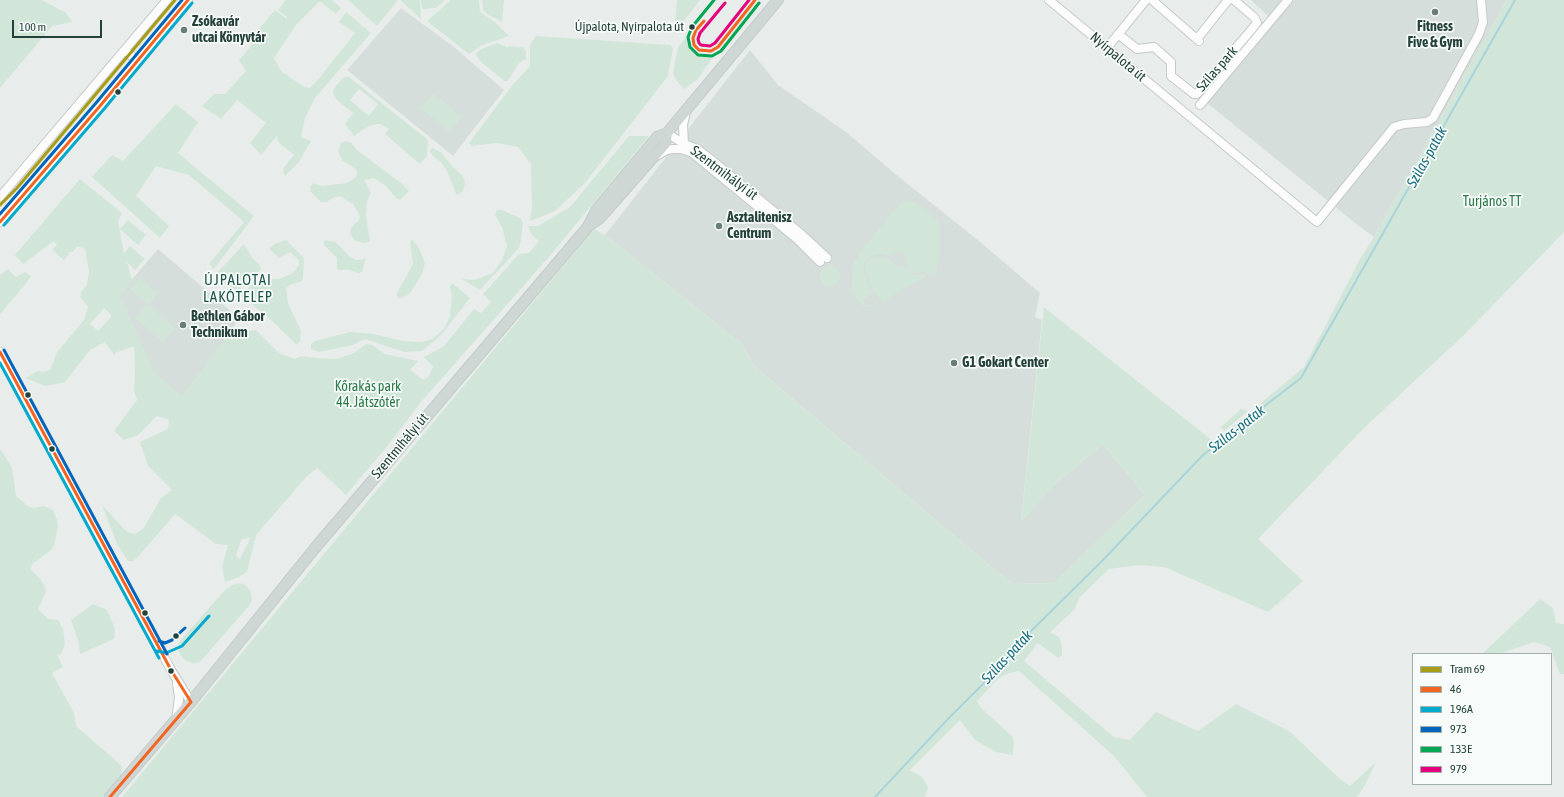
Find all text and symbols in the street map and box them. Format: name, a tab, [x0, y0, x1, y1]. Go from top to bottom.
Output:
marker: Fitness Five & Gym	[1430, 7, 1440, 17]
scale bar	[14, 12, 104, 38]
place label: Zsókavár utcai Könyvtár	[192, 14, 266, 46]
place label: Újpalota, Nyírpalota út	[575, 19, 684, 35]
place label: Fitness Five & Gym	[1407, 19, 1463, 52]
text: 100 m	[19, 20, 46, 34]
marker: Újpalota, Nyírpalota út	[687, 22, 697, 32]
marker: Zsókavár utcai Könyvtár	[179, 25, 189, 35]
street label: Nyírpalota út	[1087, 29, 1149, 85]
street label: Szilas park	[1193, 43, 1241, 95]
unlabelled marker	[113, 87, 123, 97]
water label: Szilas-patak	[1403, 123, 1451, 191]
street label: Szentmihályi út	[687, 142, 761, 204]
park label: Turjános TT	[1463, 194, 1521, 210]
place label: Asztalitenisz Centrum	[727, 210, 792, 242]
marker: Asztalitenisz Centrum	[714, 221, 724, 231]
district label: ÚJPALOTAI LAKÓTELEP	[203, 271, 273, 306]
place label: Bethlen Gábor Technikum	[191, 309, 265, 342]
marker: Bethlen Gábor Technikum	[178, 320, 188, 330]
place label: G1 Gokart Center	[962, 355, 1048, 371]
marker: G1 Gokart Center	[949, 358, 959, 368]
park label: Kőrakás park 44. Játszótér	[335, 379, 401, 412]
unlabelled marker	[23, 390, 33, 400]
water label: Szilas-patak	[1205, 401, 1269, 457]
street label: Szentmihályi út	[368, 410, 432, 482]
unlabelled marker	[47, 444, 57, 454]
unlabelled marker	[140, 608, 150, 618]
water label: Szilas-patak	[978, 626, 1036, 688]
unlabelled marker	[171, 631, 181, 641]
legend	[1412, 653, 1552, 785]
text: Tram 69	[1450, 662, 1485, 676]
unlabelled marker	[166, 666, 176, 676]
text: 46	[1450, 682, 1461, 696]
text: 196A	[1450, 702, 1473, 716]
text: 973	[1450, 722, 1467, 736]
text: 133E	[1450, 742, 1472, 756]
text: 979	[1450, 762, 1467, 776]

